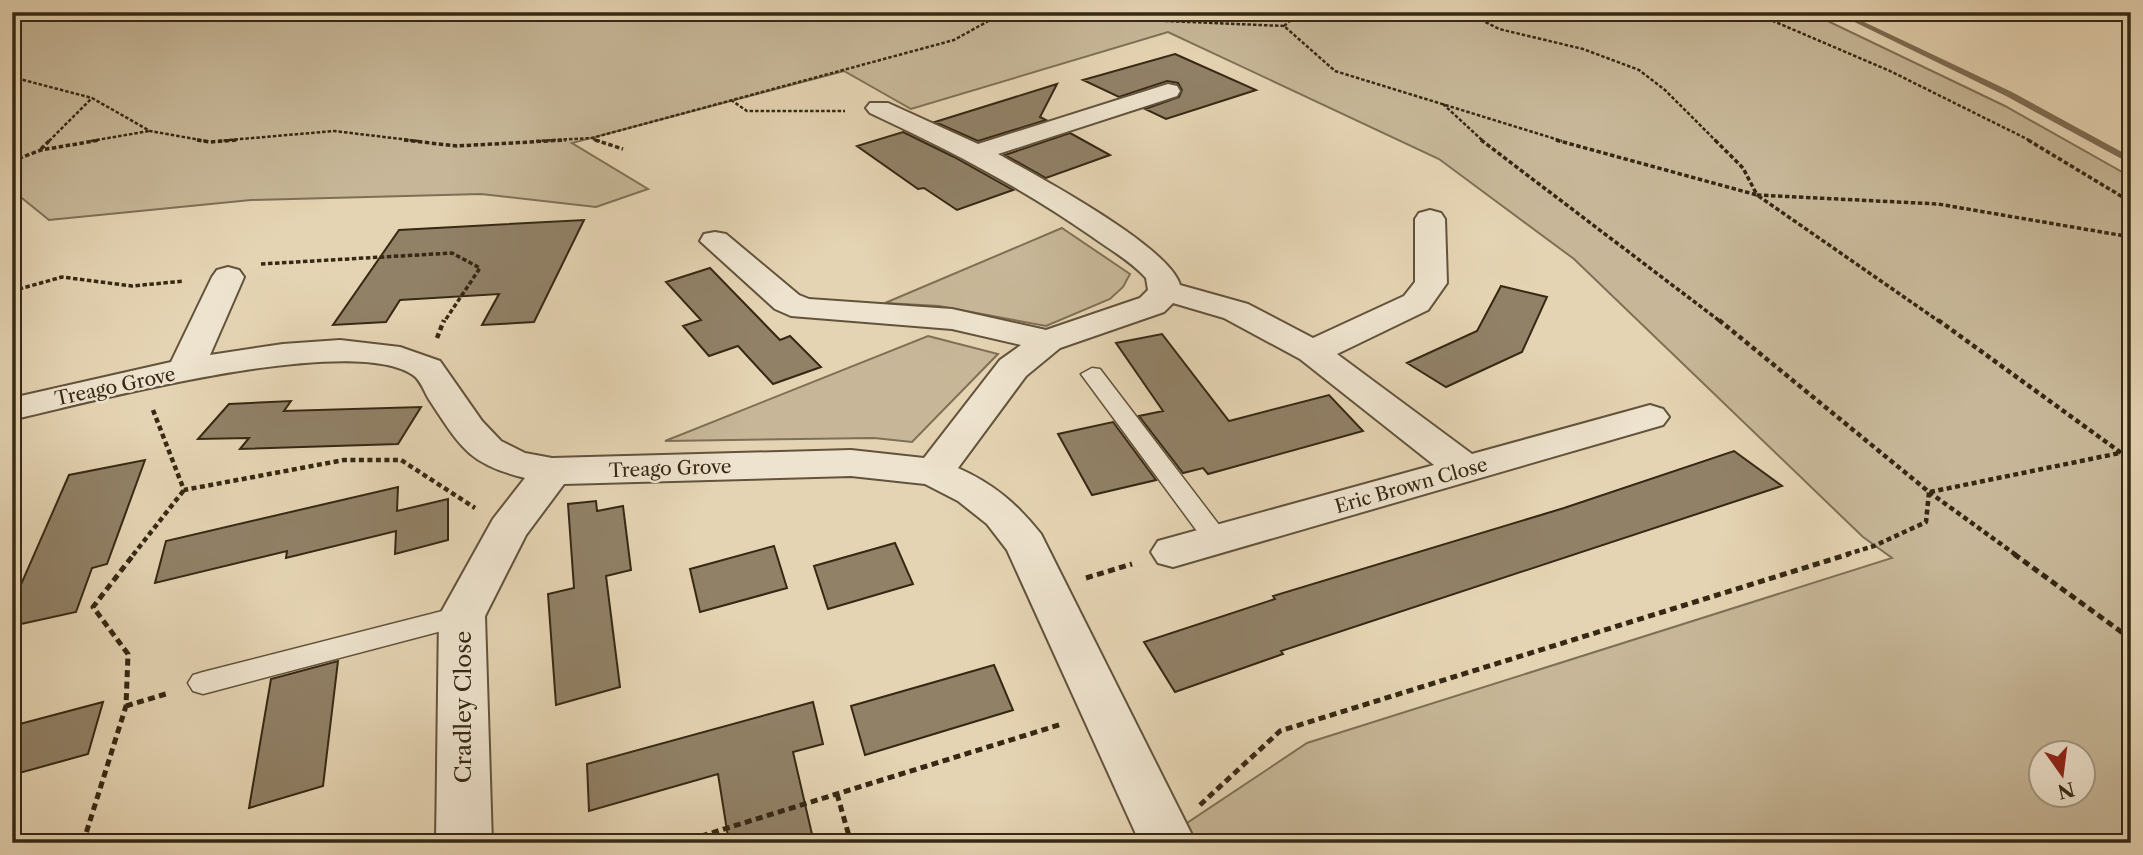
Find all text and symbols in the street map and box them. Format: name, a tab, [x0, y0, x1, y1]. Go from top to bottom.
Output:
street label: Treago Grove	[53, 362, 178, 410]
street label: Eric Brown Close	[1332, 453, 1490, 518]
street label: Treago Grove	[608, 455, 732, 482]
street label: Cradley Close	[449, 631, 477, 783]
north arrow	[2028, 740, 2098, 810]
text: N	[2055, 777, 2077, 803]

